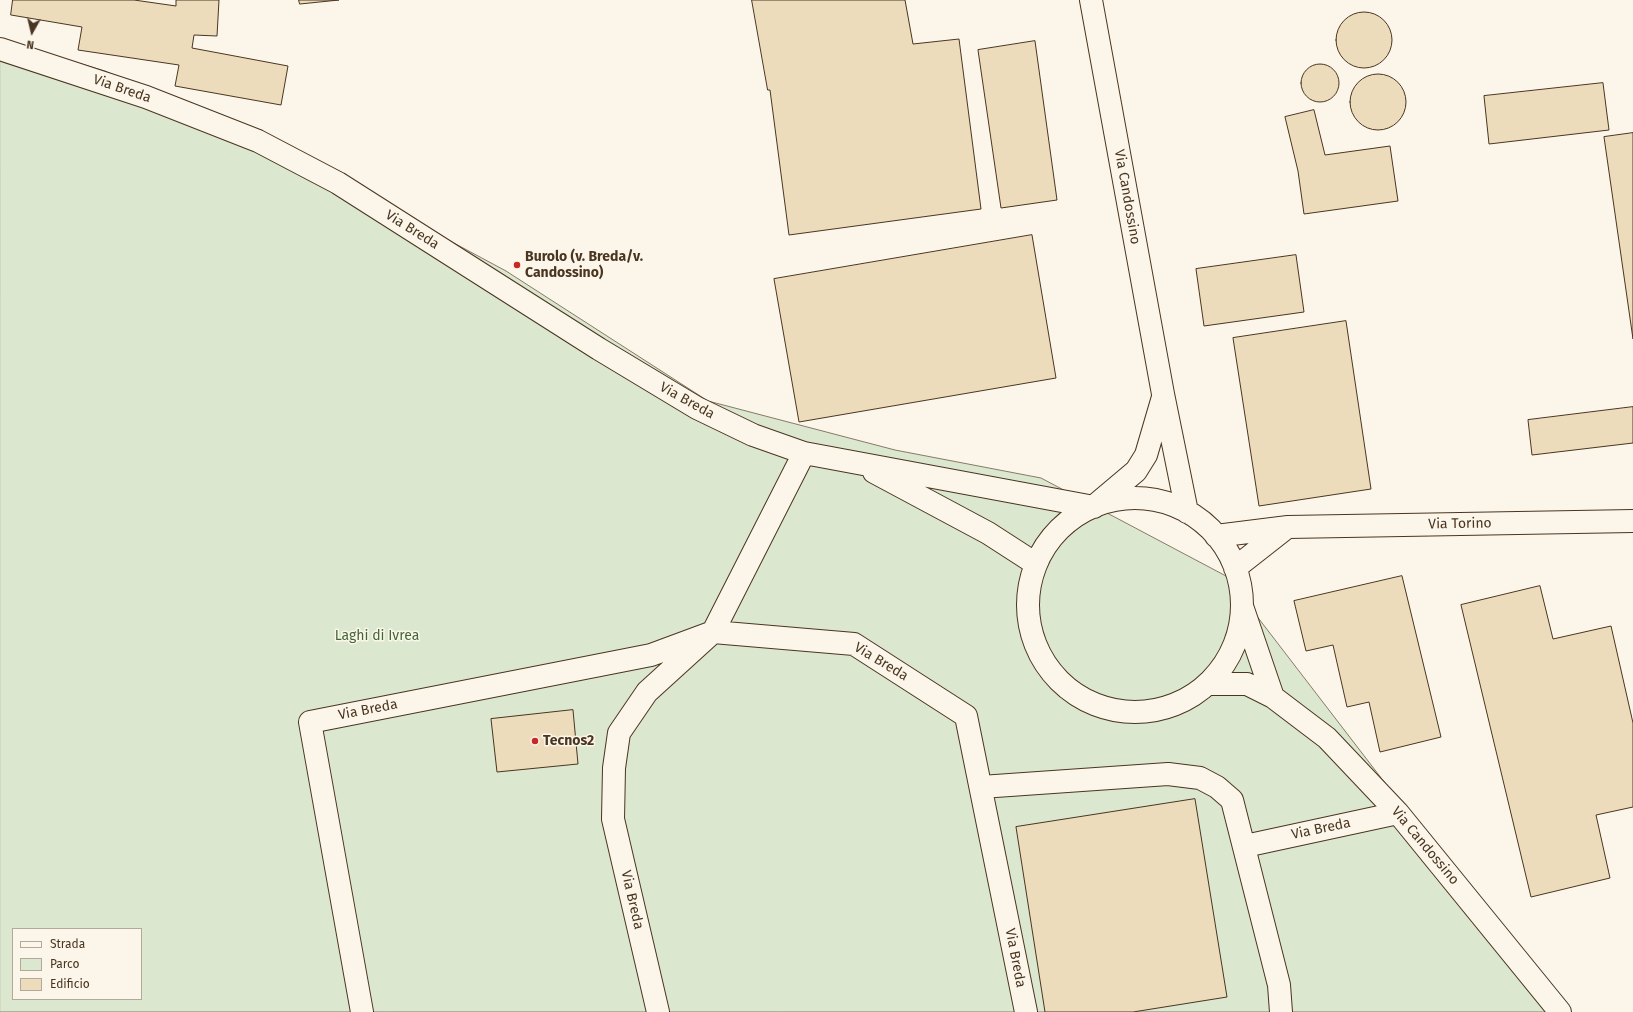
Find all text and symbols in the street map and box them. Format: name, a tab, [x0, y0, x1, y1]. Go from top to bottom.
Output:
north arrow	[12, 12, 52, 52]
text: N	[26, 37, 35, 51]
street label: Via Breda	[91, 71, 153, 107]
street label: Via Candossino	[1110, 148, 1144, 246]
street label: Via Breda	[382, 207, 442, 253]
place label: Burolo (v. Breda/v. Candossino)	[525, 249, 643, 282]
marker: Burolo (v. Breda/v. Candossino)	[512, 260, 522, 270]
street label: Via Breda	[657, 379, 717, 423]
street label: Via Torino	[1428, 515, 1492, 533]
park label: Laghi di Ivrea	[335, 628, 419, 644]
street label: Via Breda	[851, 639, 911, 685]
street label: Via Breda	[337, 696, 399, 724]
place label: Tecnos2	[543, 733, 594, 749]
marker: Tecnos2	[530, 736, 540, 746]
street label: Via Candossino	[1388, 804, 1462, 888]
street label: Via Breda	[1290, 815, 1352, 843]
street label: Via Breda	[617, 869, 647, 931]
street label: Via Breda	[1001, 927, 1029, 989]
legend	[12, 928, 142, 1000]
text: Strada	[50, 937, 85, 951]
text: Parco	[50, 957, 80, 971]
text: Edificio	[50, 977, 90, 991]

